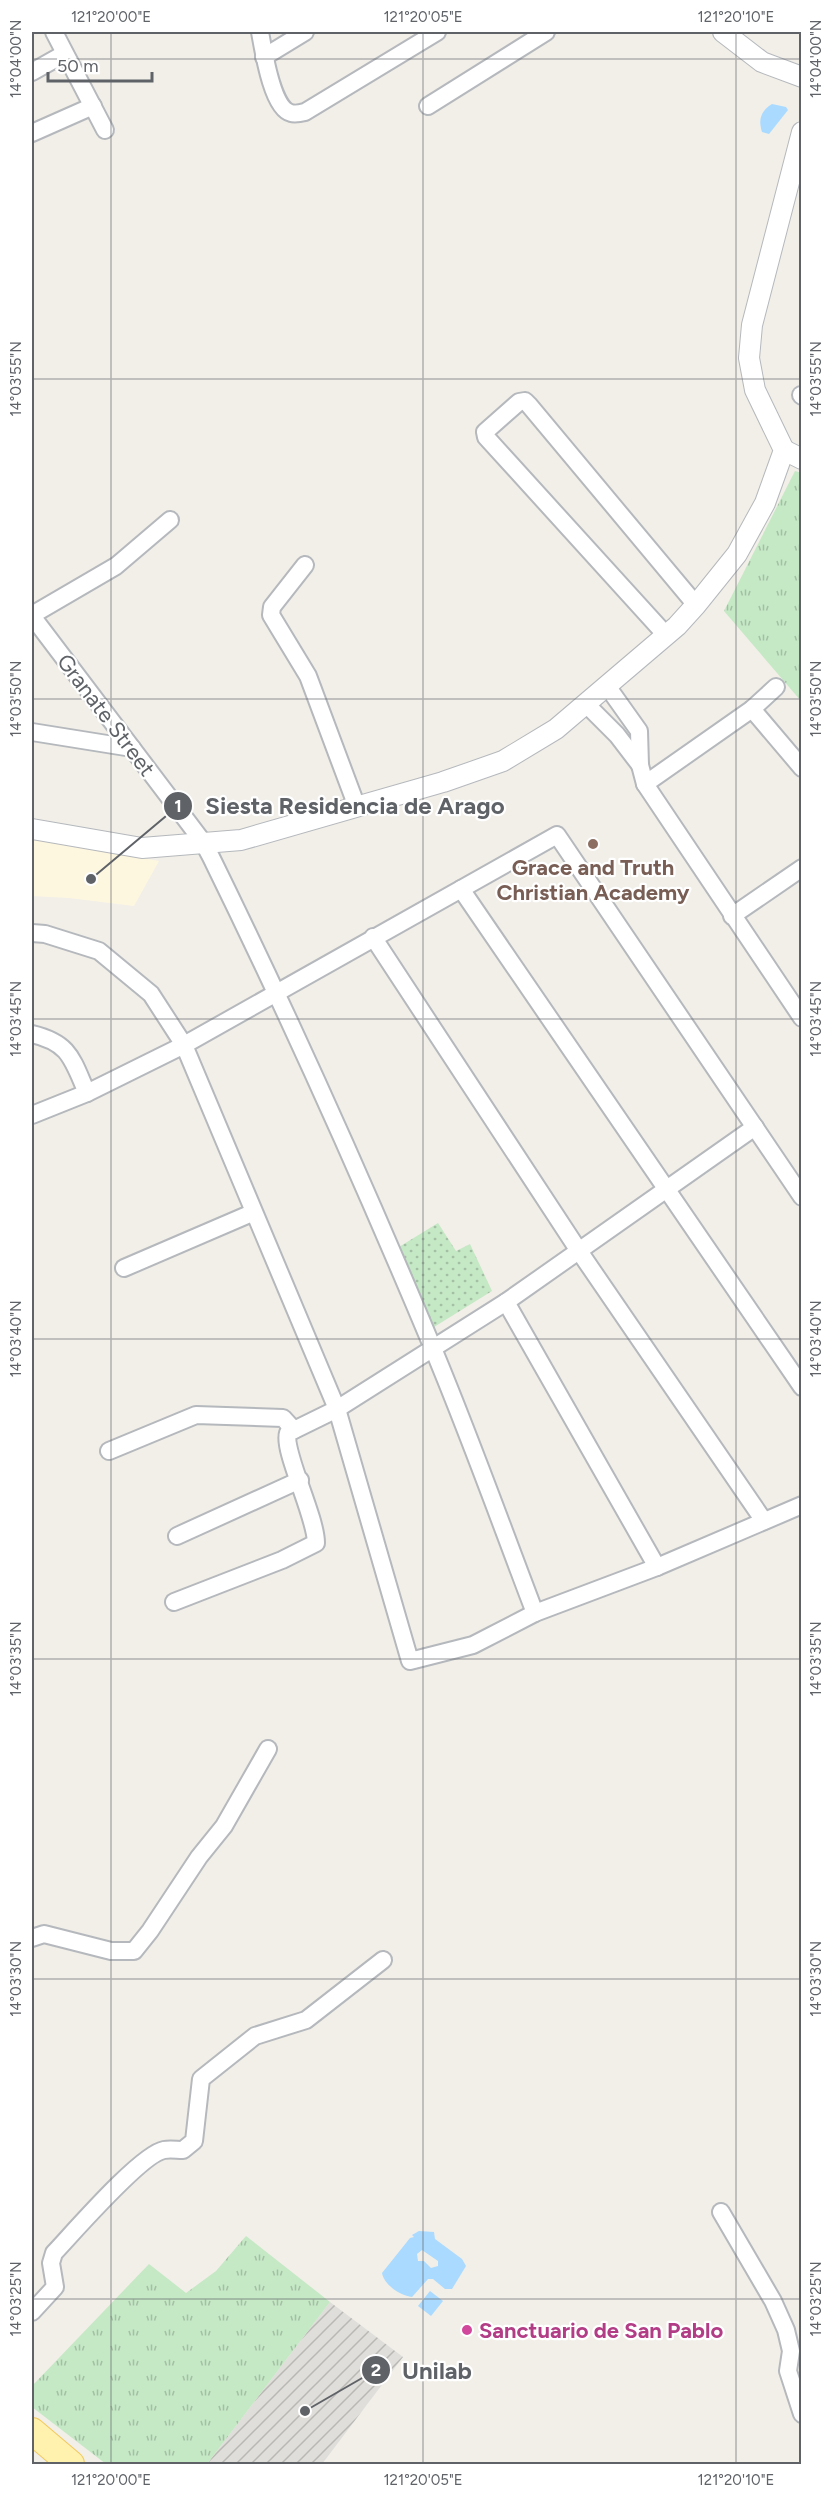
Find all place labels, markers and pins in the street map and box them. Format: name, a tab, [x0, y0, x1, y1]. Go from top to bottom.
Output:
callout: Siesta Residencia de Arago	[163, 785, 516, 827]
marker: Grace and Truth Christian Academy	[586, 837, 600, 851]
place label: Grace and Truth Christian Academy	[497, 854, 690, 906]
place label: Sanctuario de San Pablo	[479, 2317, 723, 2344]
marker: Sanctuario de San Pablo	[460, 2323, 474, 2337]
callout: Unilab	[361, 2349, 484, 2391]

